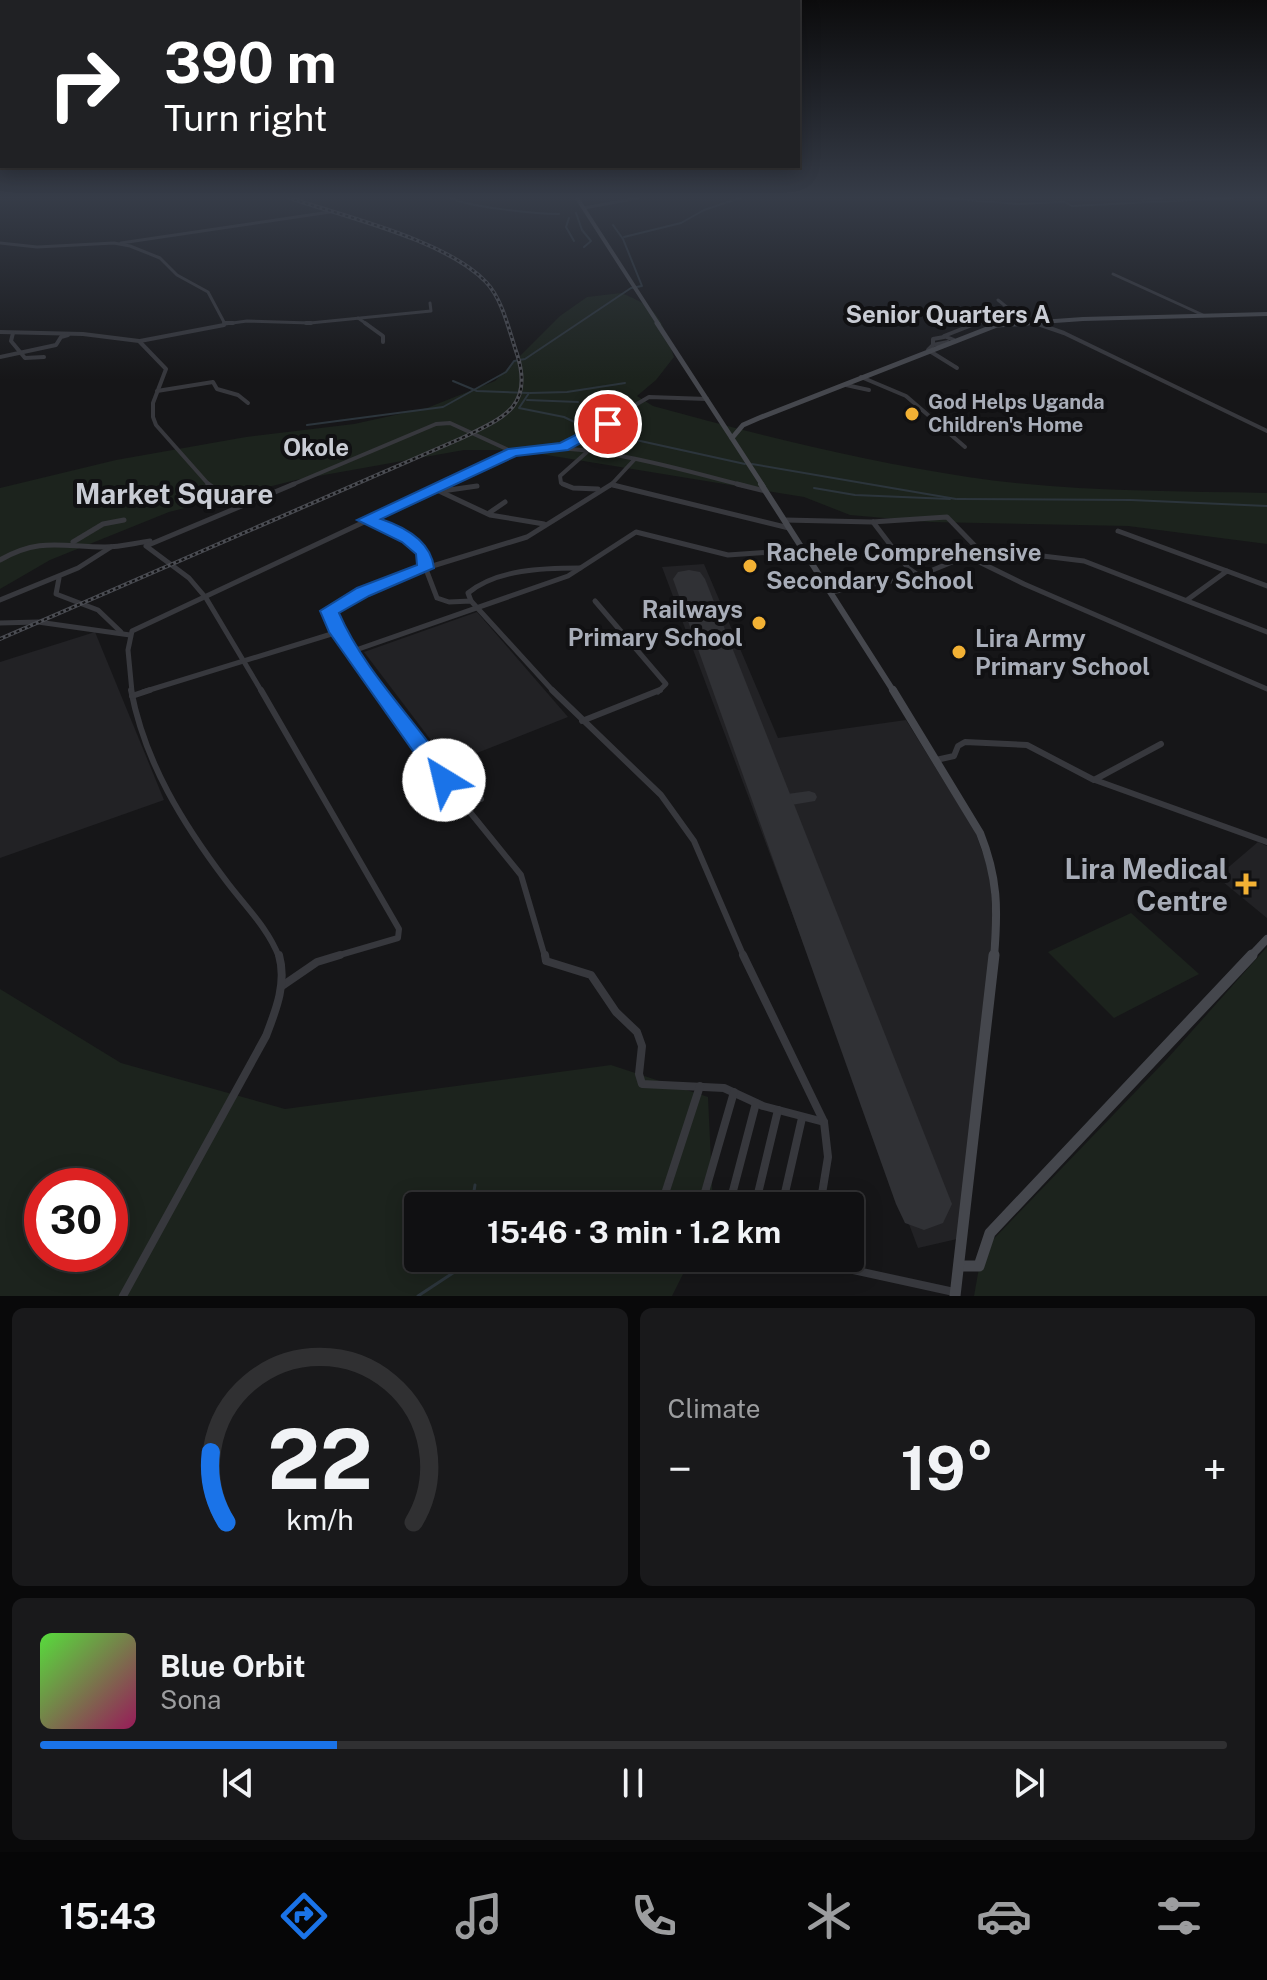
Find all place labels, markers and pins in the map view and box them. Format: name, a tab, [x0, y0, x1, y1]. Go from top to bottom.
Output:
pin	[574, 390, 642, 458]
place label: God Helps Uganda Children's Home	[928, 390, 1105, 437]
marker: God Helps Uganda Children's Home	[903, 405, 921, 423]
place label: Rachele Comprehensive Secondary School	[766, 538, 1042, 594]
marker: Rachele Comprehensive Secondary School	[741, 557, 759, 575]
place label: Railways Primary School	[568, 595, 743, 651]
marker: Railways Primary School	[750, 614, 768, 632]
place label: Lira Army Primary School	[975, 624, 1150, 680]
marker: Lira Army Primary School	[950, 643, 968, 661]
place label: Lira Medical Centre	[1065, 852, 1228, 917]
marker: Lira Medical Centre	[1235, 873, 1257, 895]

